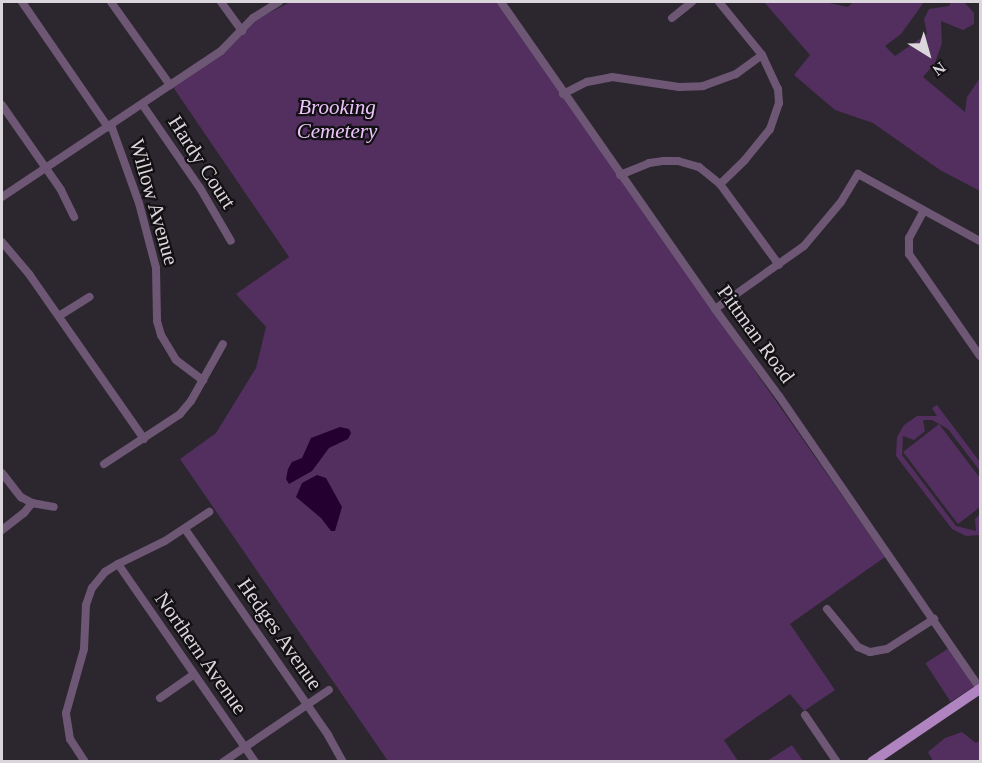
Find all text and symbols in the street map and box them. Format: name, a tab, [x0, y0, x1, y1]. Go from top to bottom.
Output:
north arrow	[898, 24, 958, 84]
text: N	[929, 59, 949, 79]
park label: Brooking Cemetery	[297, 94, 377, 144]
street label: Hardy Court	[163, 111, 241, 213]
street label: Willow Avenue	[124, 135, 184, 269]
street label: Pittman Road	[712, 280, 800, 388]
street label: Hedges Avenue	[232, 573, 328, 695]
street label: Northern Avenue	[149, 586, 253, 720]

